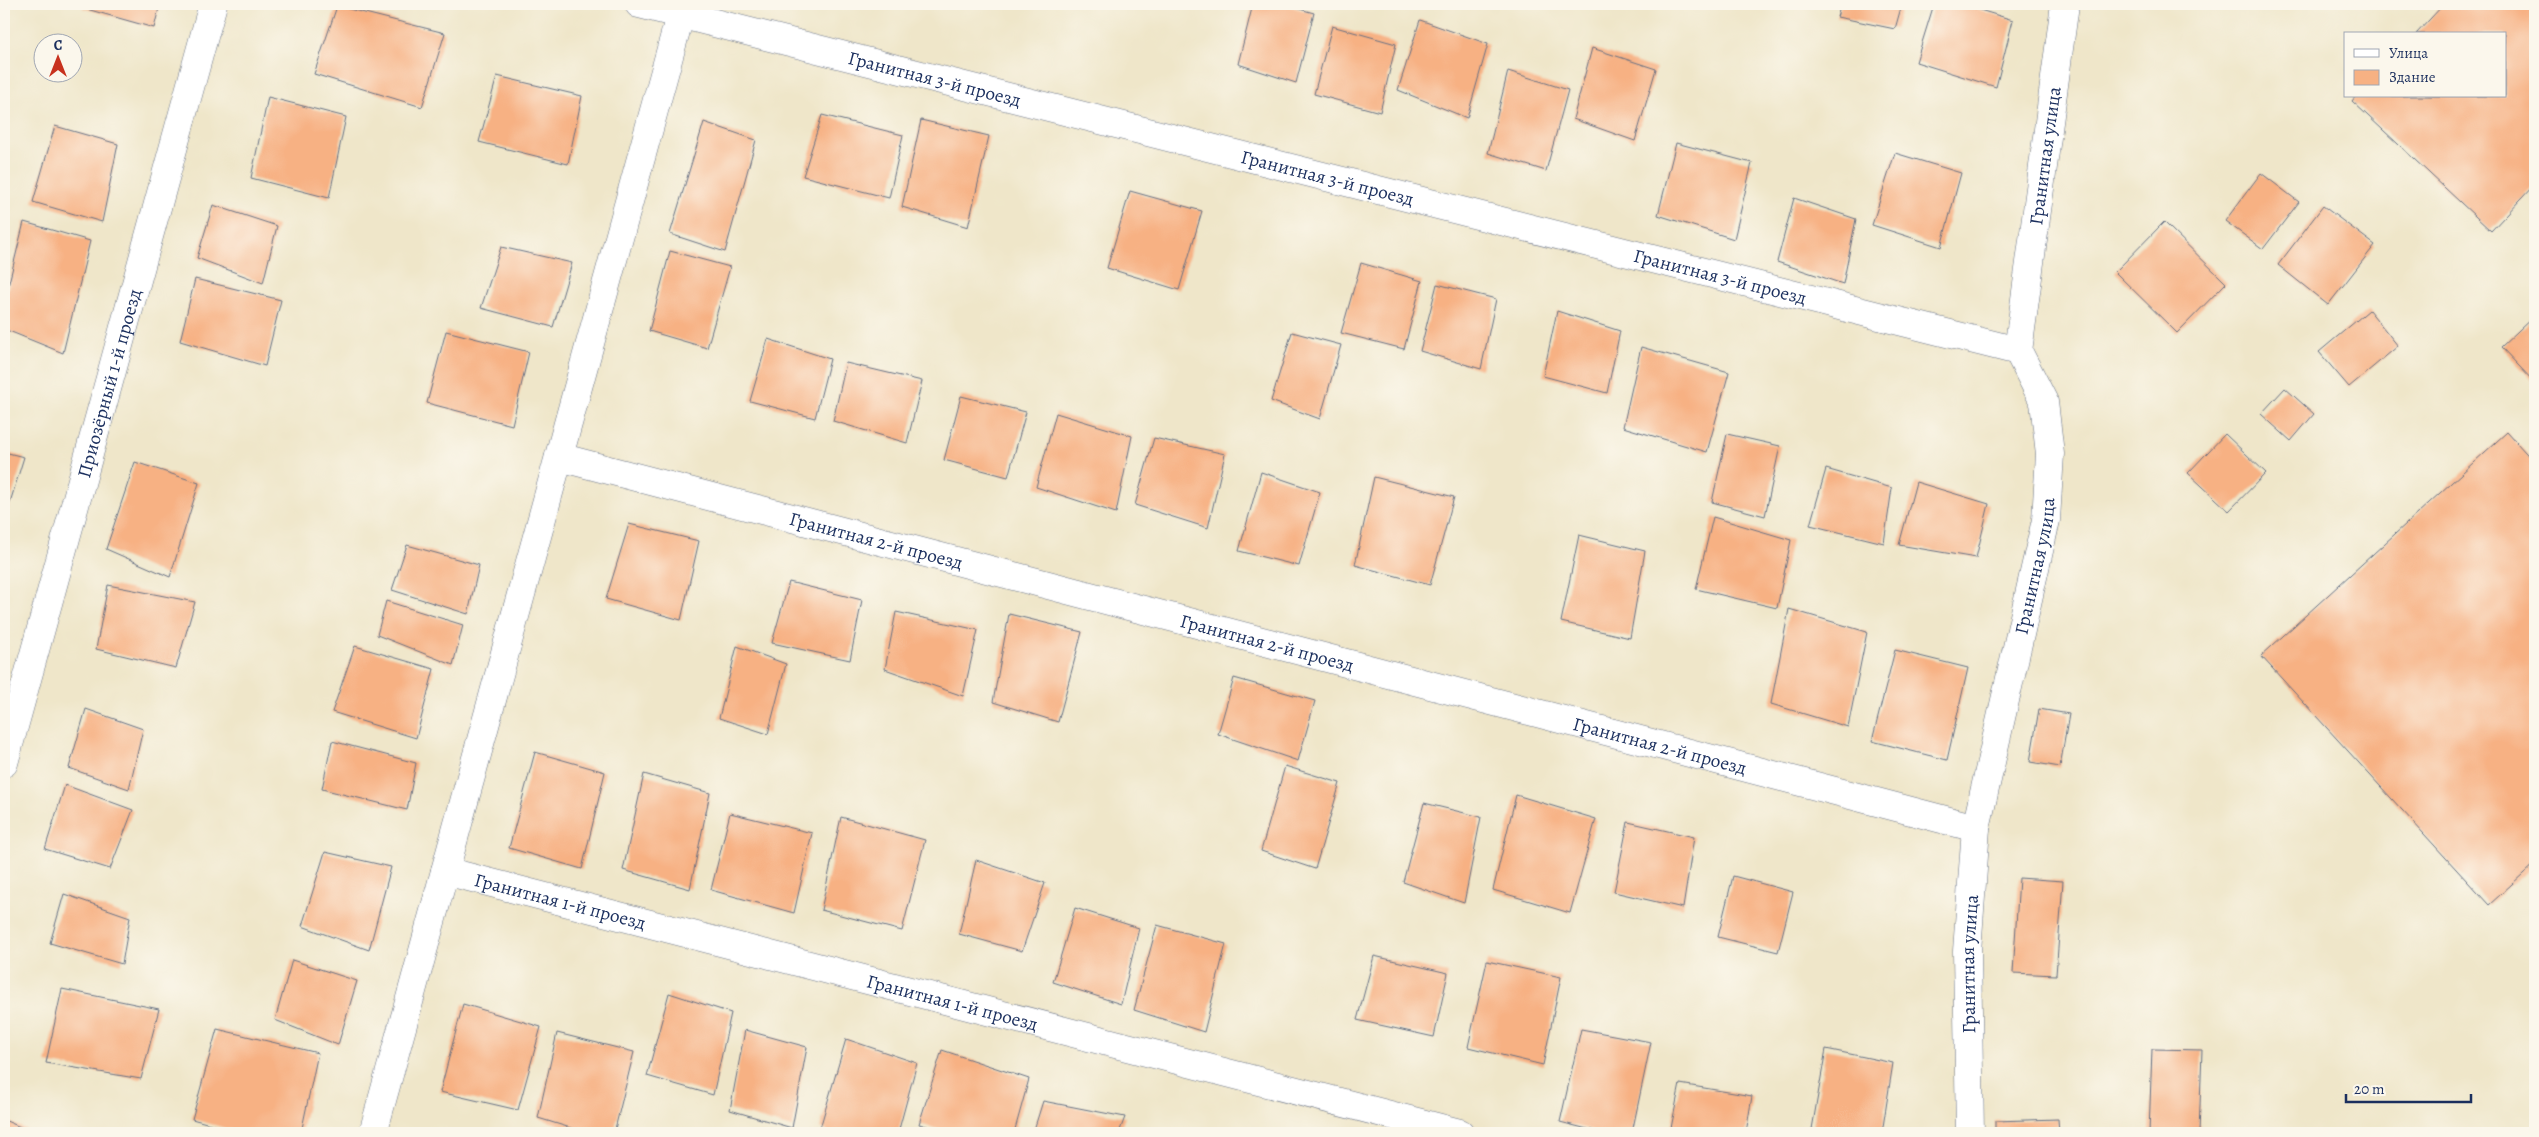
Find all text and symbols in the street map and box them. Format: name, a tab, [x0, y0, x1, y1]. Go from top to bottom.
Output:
north arrow	[32, 32, 82, 82]
legend	[2344, 32, 2506, 98]
text: С	[54, 36, 63, 55]
text: Улица	[2389, 43, 2428, 63]
street label: Гранитная 3-й проезд	[845, 45, 1024, 114]
text: Здание	[2389, 67, 2436, 87]
street label: Гранитная улица	[2023, 85, 2068, 227]
street label: Гранитная 3-й проезд	[1238, 144, 1417, 212]
street label: Гранитная 3-й проезд	[1631, 243, 1809, 311]
street label: Приозёрный 1-й проезд	[71, 286, 148, 481]
street label: Гранитная улица	[2008, 497, 2061, 637]
street label: Гранитная 2-й проезд	[786, 506, 966, 576]
street label: Гранитная 2-й проезд	[1177, 608, 1357, 679]
street label: Гранитная 2-й проезд	[1570, 711, 1749, 781]
street label: Гранитная 1-й проезд	[472, 867, 648, 936]
street label: Гранитная улица	[1955, 893, 1985, 1034]
street label: Гранитная 1-й проезд	[864, 968, 1041, 1038]
scale bar	[2346, 1072, 2472, 1104]
text: 20 m	[2354, 1079, 2385, 1099]

